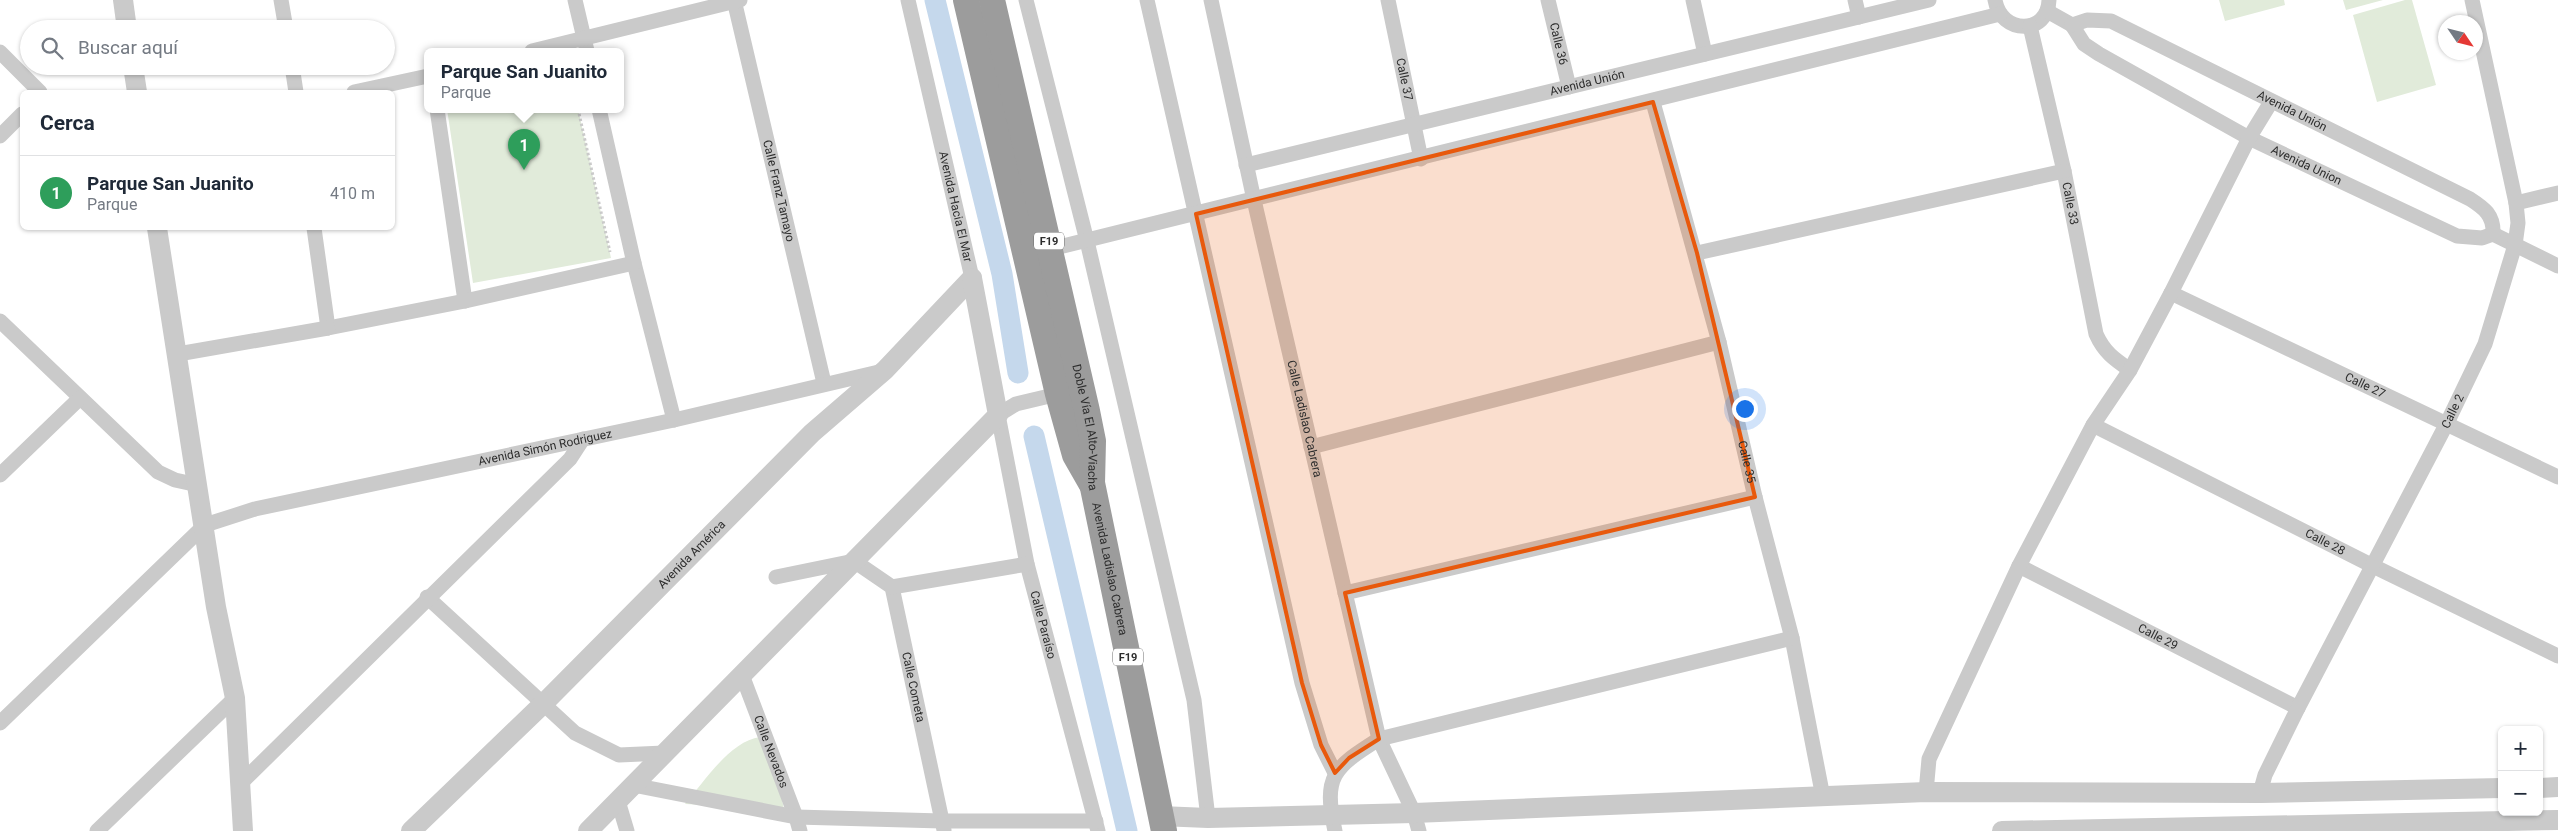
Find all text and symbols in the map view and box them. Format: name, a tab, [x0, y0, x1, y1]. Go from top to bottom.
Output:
north arrow	[2438, 15, 2483, 60]
search box	[20, 20, 395, 75]
street label: Calle 36	[1547, 21, 1570, 67]
icon: search	[38, 34, 66, 62]
text: Buscar aquí	[78, 36, 178, 59]
popup	[424, 48, 624, 113]
street label: Calle 37	[1393, 57, 1416, 102]
text: Parque San Juanito	[441, 60, 607, 83]
street label: Avenida Unión	[1548, 67, 1626, 98]
text: Parque	[441, 83, 491, 102]
street label: Avenida Unión	[2255, 88, 2329, 134]
text: Cerca	[40, 111, 95, 135]
pin: 1	[508, 129, 540, 170]
street label: Calle Franz Tamayo	[760, 138, 798, 243]
street label: Avenida Union	[2269, 142, 2344, 188]
street label: Avenida Hacia El Mar	[936, 150, 975, 263]
text: Parque San Juanito	[87, 172, 254, 195]
street label: Calle 33	[2059, 181, 2081, 226]
text: 1	[51, 184, 61, 203]
text: 410 m	[330, 184, 375, 203]
text: Parque	[87, 195, 137, 214]
road number: F19	[1034, 232, 1064, 250]
street label: Calle Ladislao Cabrera	[1284, 359, 1325, 478]
street label: Doble Vía El Alto-Viacha	[1069, 363, 1100, 492]
street label: Calle 27	[2343, 370, 2388, 401]
street label: Calle 2	[2438, 392, 2467, 431]
your location	[1732, 396, 1758, 422]
street label: Avenida Simón Rodriguez	[477, 426, 613, 468]
street label: Calle 35	[1735, 439, 1759, 485]
street label: Avenida Ladislao Cabrera	[1089, 501, 1130, 637]
street label: Avenida América	[655, 517, 728, 591]
street label: Calle 28	[2303, 526, 2348, 558]
street label: Calle Paraíso	[1027, 589, 1059, 661]
street label: Calle 29	[2136, 621, 2180, 653]
road number: F19	[1113, 649, 1143, 666]
street label: Calle Cometa	[899, 651, 928, 724]
street label: Calle Nevados	[751, 713, 791, 790]
map controls	[2498, 726, 2543, 816]
button: +	[2498, 726, 2543, 771]
button: −	[2498, 771, 2543, 816]

